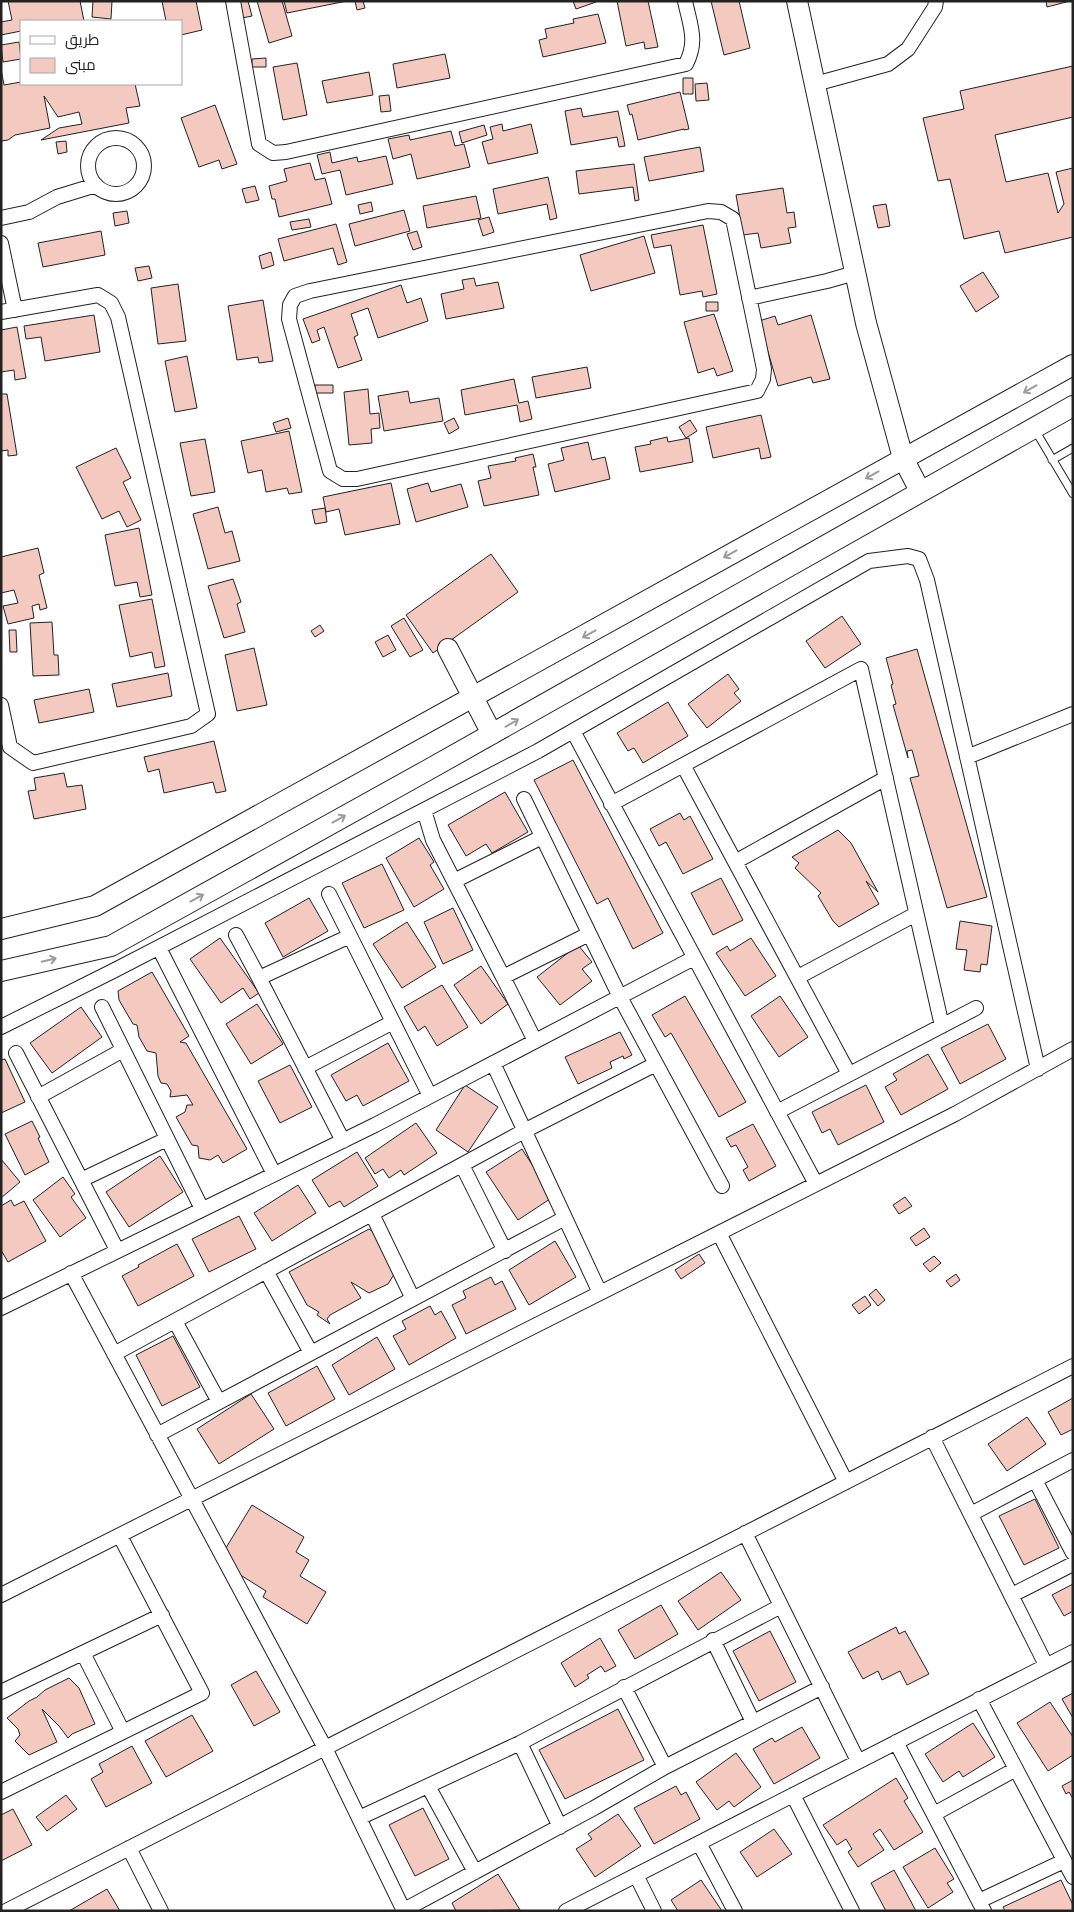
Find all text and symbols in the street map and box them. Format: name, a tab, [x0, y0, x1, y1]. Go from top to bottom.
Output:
legend	[20, 20, 182, 85]
text: طريق	[65, 31, 99, 50]
text: مبنى	[65, 56, 96, 75]
one-way arrow	[1023, 384, 1038, 394]
one-way arrow	[865, 470, 880, 480]
one-way arrow	[724, 550, 738, 560]
one-way arrow	[582, 629, 596, 639]
one-way arrow	[504, 717, 518, 727]
one-way arrow	[332, 814, 346, 824]
one-way arrow	[190, 893, 205, 903]
one-way arrow	[40, 955, 56, 964]

